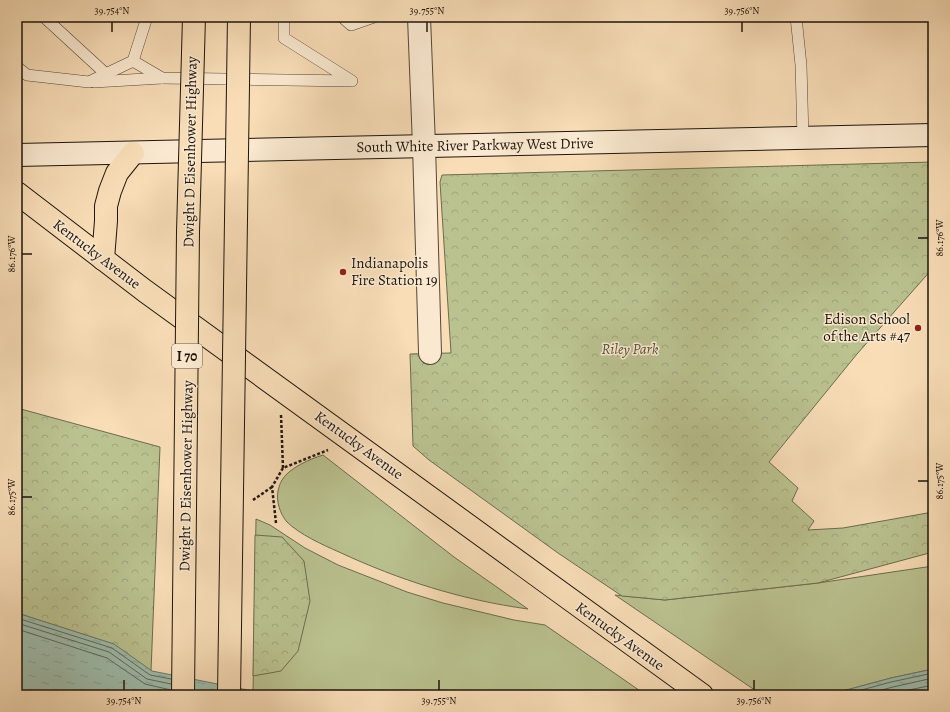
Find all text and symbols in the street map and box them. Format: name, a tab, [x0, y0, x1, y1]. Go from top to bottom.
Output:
text: 39.754°N	[95, 4, 130, 17]
text: 39.755°N	[410, 4, 444, 17]
text: 39.756°N	[724, 4, 760, 17]
street label: Dwight D Eisenhower Highway	[178, 56, 202, 248]
street label: South White River Parkway West Drive	[356, 133, 594, 157]
street label: Kentucky Avenue	[49, 214, 145, 294]
text: 86.176°W	[933, 219, 946, 257]
text: 86.176°W	[5, 235, 18, 273]
place label: Indianapolis Fire Station 19	[351, 253, 438, 290]
marker: Indianapolis Fire Station 19	[338, 267, 348, 277]
place label: Edison School of the Arts #47	[823, 309, 911, 346]
marker: Edison School of the Arts #47	[913, 323, 923, 333]
park label: Riley Park	[602, 339, 659, 359]
road number: I 70	[172, 344, 202, 368]
street label: Dwight D Eisenhower Highway	[174, 380, 198, 572]
street label: Kentucky Avenue	[311, 406, 408, 484]
text: 86.175°W	[933, 462, 946, 499]
text: 86.175°W	[5, 478, 18, 515]
street label: Kentucky Avenue	[572, 597, 669, 675]
text: 39.754°N	[107, 694, 142, 707]
text: 39.755°N	[422, 694, 456, 707]
text: 39.756°N	[736, 694, 772, 707]

